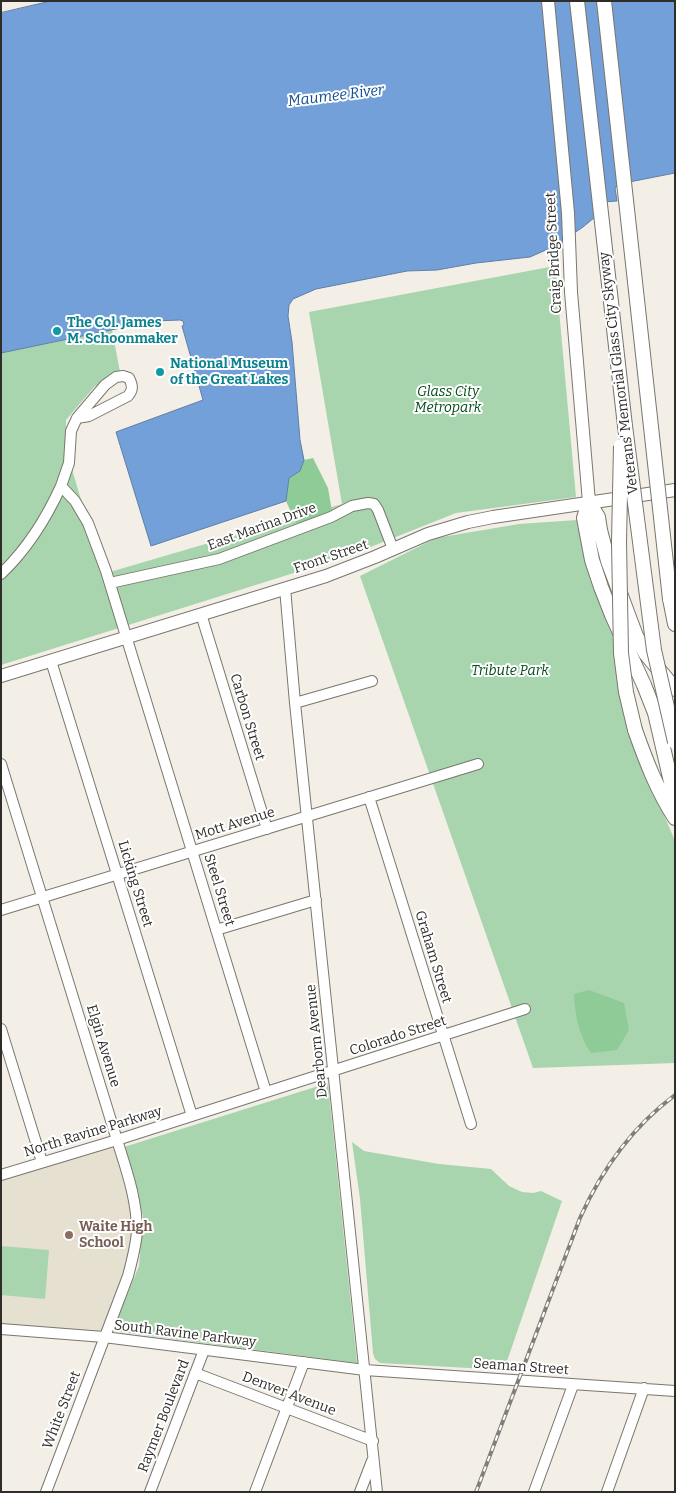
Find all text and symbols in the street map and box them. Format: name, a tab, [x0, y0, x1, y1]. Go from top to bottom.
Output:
water label: Maumee River	[287, 81, 385, 111]
street label: Craig Bridge Street	[542, 192, 566, 314]
street label: Veterans' Memorial Glass City Skyway	[596, 251, 642, 495]
place label: The Col. James M. Schoonmaker	[67, 315, 178, 348]
marker: The Col. James M. Schoonmaker	[51, 325, 63, 337]
place label: National Museum of the Great Lakes	[170, 356, 288, 388]
marker: National Museum of the Great Lakes	[154, 366, 166, 378]
park label: Glass City Metropark	[415, 384, 481, 417]
street label: East Marina Drive	[205, 500, 319, 554]
street label: Front Street	[291, 536, 371, 578]
park label: Tribute Park	[471, 663, 549, 679]
street label: Carbon Street	[226, 672, 268, 762]
street label: Mott Avenue	[193, 804, 277, 844]
street label: Licking Street	[114, 839, 156, 929]
street label: Steel Street	[200, 852, 238, 928]
street label: Graham Street	[411, 909, 455, 1005]
street label: Dearborn Avenue	[303, 983, 331, 1099]
street label: Elgin Avenue	[82, 1003, 124, 1089]
street label: Colorado Street	[347, 1012, 449, 1060]
street label: North Ravine Parkway	[22, 1103, 164, 1161]
place label: Waite High School	[79, 1219, 152, 1252]
marker: Waite High School	[63, 1229, 75, 1241]
street label: South Ravine Parkway	[113, 1317, 257, 1351]
street label: Seaman Street	[473, 1355, 569, 1379]
street label: Raymer Boulevard	[135, 1357, 193, 1475]
street label: Denver Avenue	[240, 1368, 338, 1420]
street label: White Street	[39, 1369, 85, 1451]

